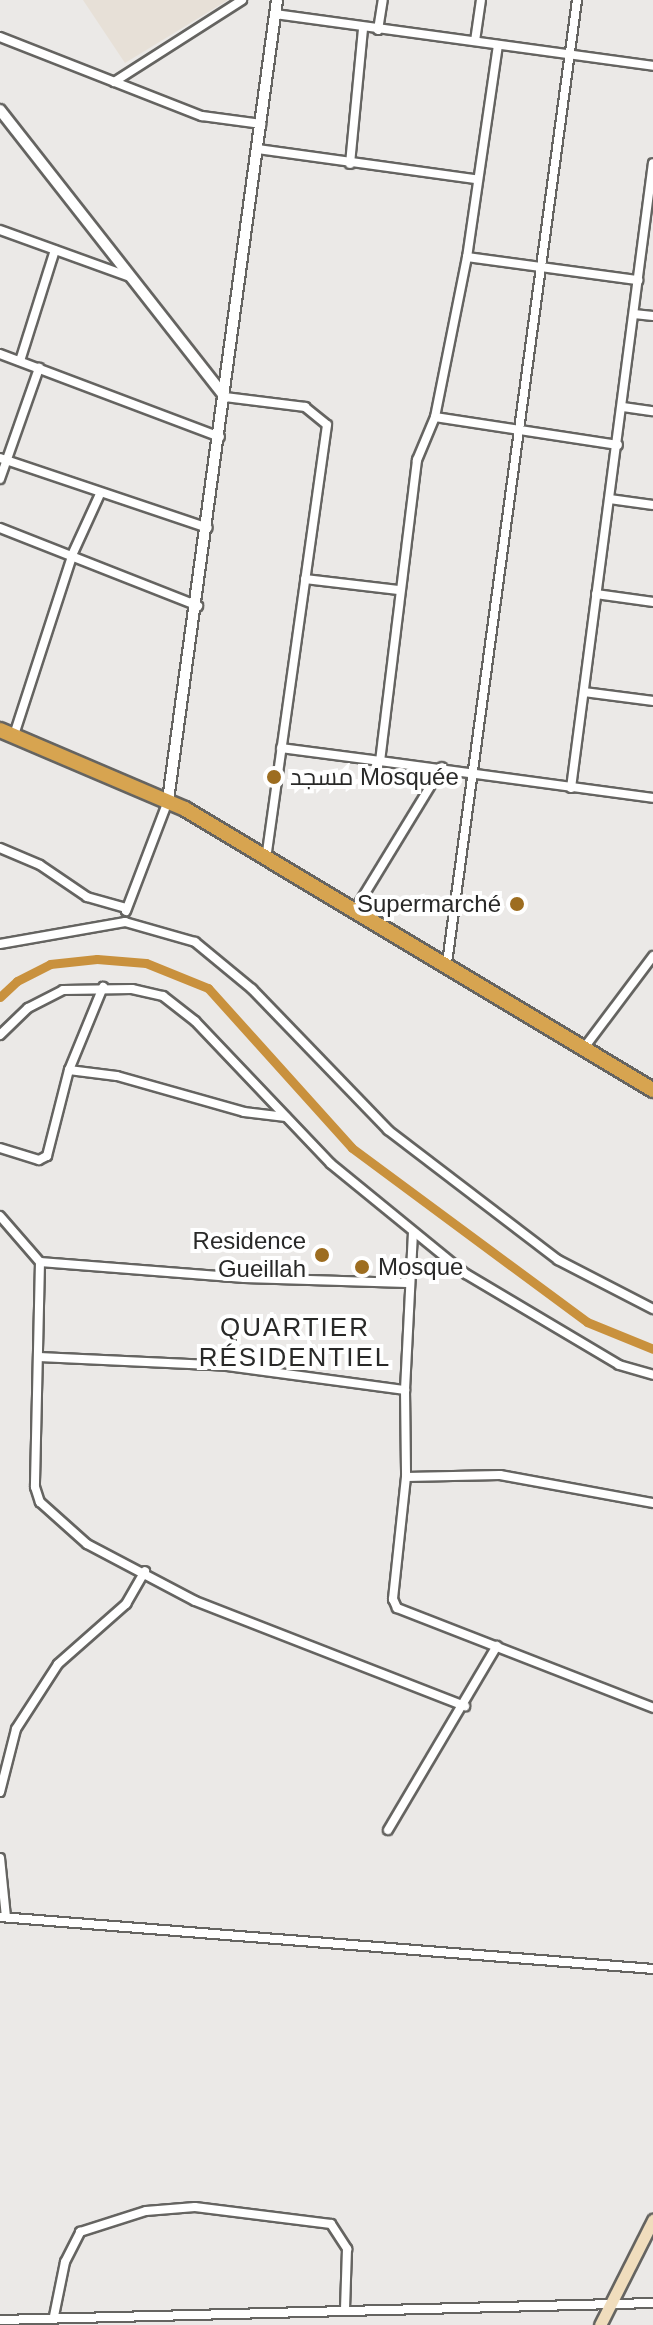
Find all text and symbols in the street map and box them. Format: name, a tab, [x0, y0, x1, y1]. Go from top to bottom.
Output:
place label: مسجد Mosquée	[290, 763, 459, 791]
marker: مسجد Mosquée	[265, 768, 283, 786]
place label: Supermarché	[357, 890, 501, 918]
marker: Supermarché	[508, 895, 526, 913]
place label: Residence Gueillah	[193, 1227, 306, 1283]
marker: Residence Gueillah	[313, 1246, 331, 1264]
place label: Mosque	[378, 1253, 463, 1281]
marker: Mosque	[353, 1258, 371, 1276]
district label: QUARTIER RÉSIDENTIEL	[199, 1312, 391, 1374]

